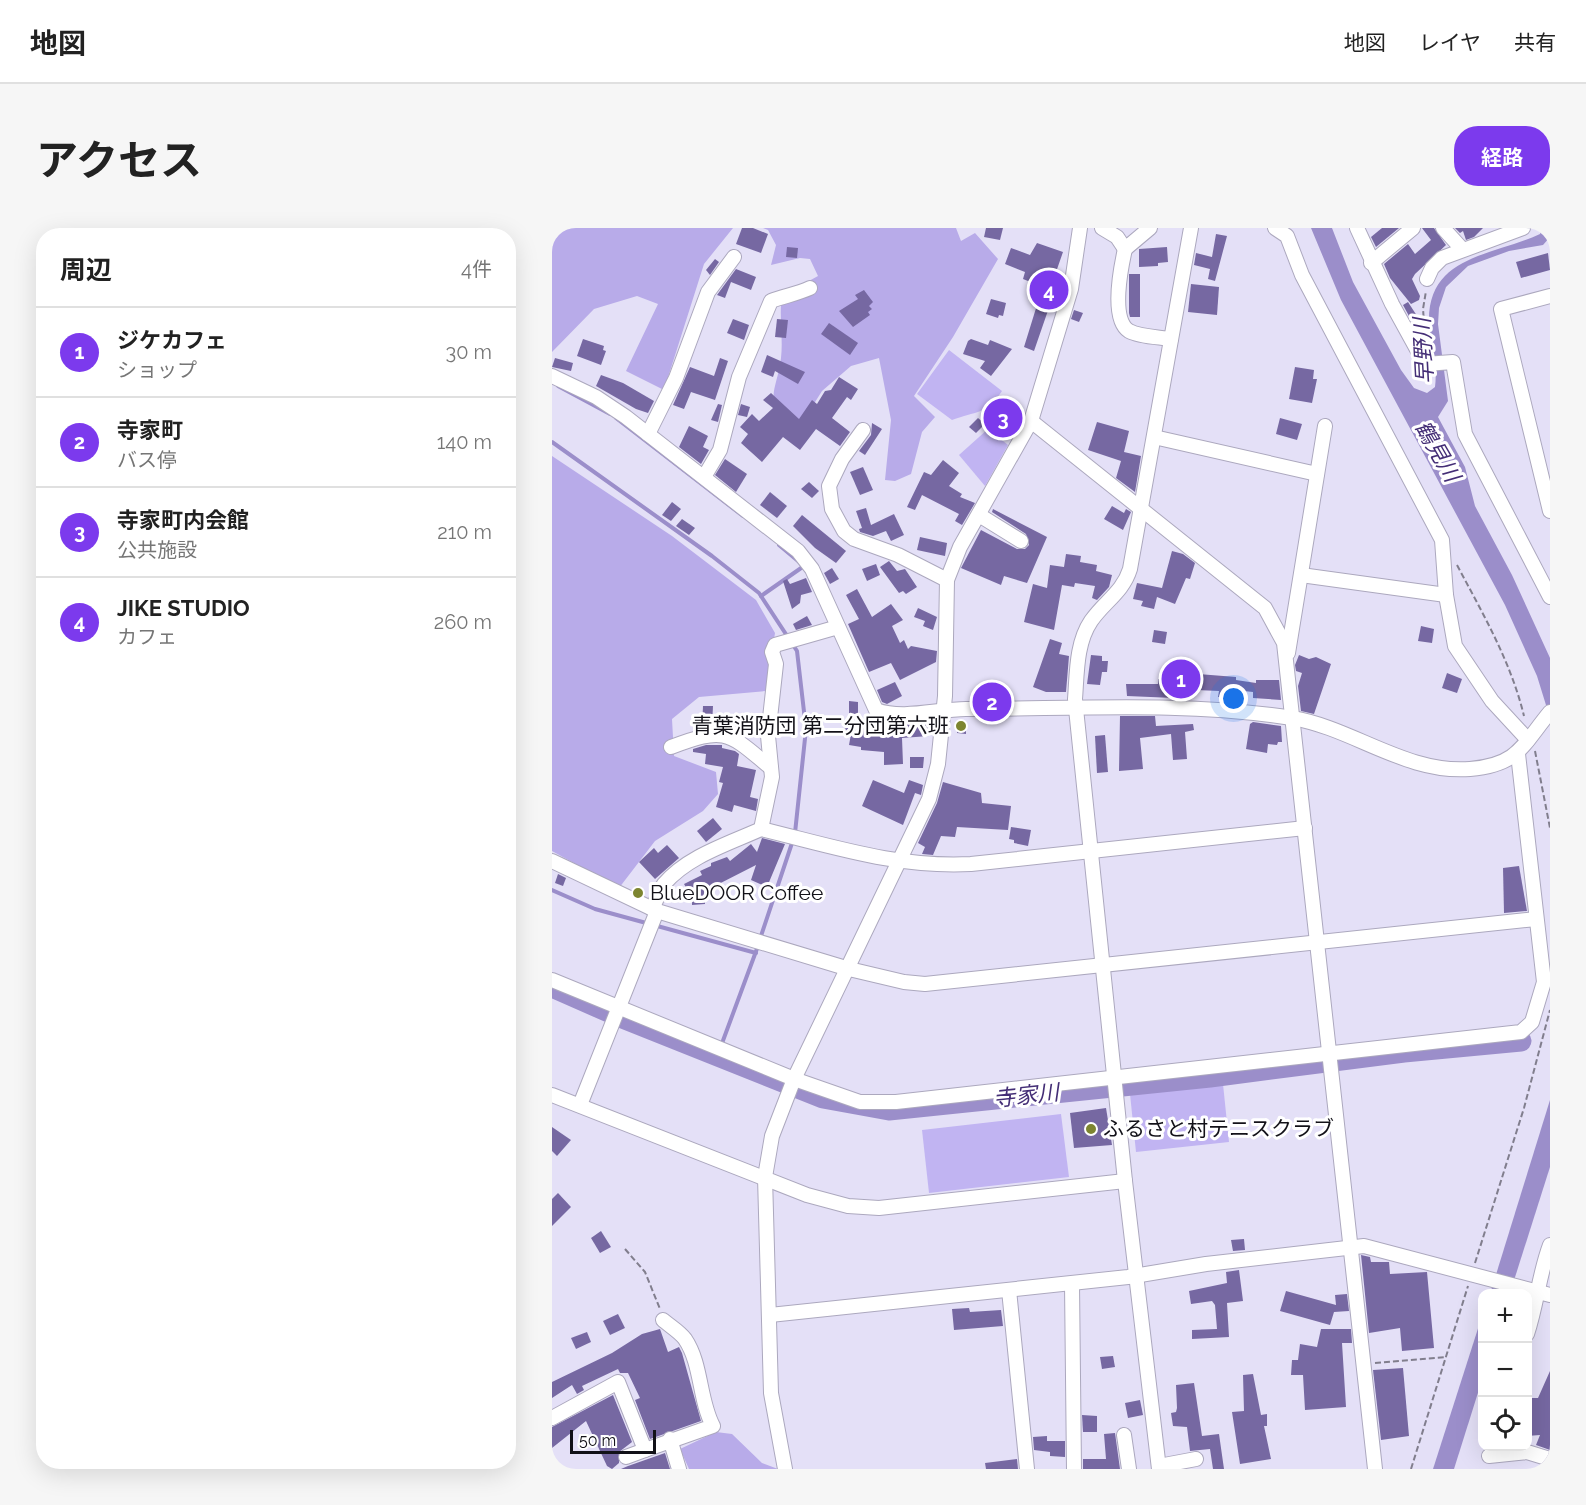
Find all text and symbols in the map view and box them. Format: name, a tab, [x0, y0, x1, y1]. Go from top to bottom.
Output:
text: 地図	[30, 27, 86, 60]
text: 地図	[1344, 30, 1386, 55]
text: レイヤ	[1419, 30, 1481, 55]
text: 共有	[1514, 30, 1556, 55]
button: 経路	[1454, 126, 1550, 186]
text: アクセス	[36, 136, 202, 185]
text: 周辺	[60, 255, 112, 285]
text: 4件	[461, 257, 492, 281]
pin: 4	[1030, 268, 1068, 312]
water label: 早野川	[1408, 315, 1438, 385]
text: ジケカフェ	[117, 327, 227, 353]
text: 1	[75, 340, 84, 364]
text: 30 m	[446, 340, 492, 364]
text: ショップ	[117, 358, 197, 382]
pin: 3	[984, 396, 1022, 441]
water label: 鶴見川	[1410, 416, 1467, 488]
text: 寺家町	[117, 417, 183, 443]
text: 2	[74, 430, 85, 454]
text: 140 m	[437, 430, 492, 454]
text: バス停	[117, 448, 177, 472]
text: 寺家町内会館	[117, 507, 249, 533]
text: 3	[74, 520, 85, 544]
text: 210 m	[437, 520, 492, 544]
text: 公共施設	[117, 538, 197, 562]
text: JIKE STUDIO	[117, 595, 250, 621]
text: 4	[74, 610, 85, 634]
text: 260 m	[434, 610, 492, 634]
text: カフェ	[117, 625, 177, 649]
pin: 1	[1162, 656, 1200, 702]
pin: 2	[972, 680, 1012, 724]
your location	[1219, 684, 1248, 713]
place label: 青葉消防団 第二分団第六班	[692, 713, 949, 738]
marker: 青葉消防団 第二分団第六班	[954, 719, 968, 733]
place label: BlueDOOR Coffee	[650, 880, 823, 905]
marker: BlueDOOR Coffee	[631, 886, 645, 900]
water label: 寺家川	[992, 1078, 1062, 1111]
place label: ふるさと村テニスクラブ	[1103, 1116, 1334, 1141]
marker: ふるさと村テニスクラブ	[1084, 1122, 1098, 1136]
map controls	[1478, 1289, 1532, 1451]
button: +	[1478, 1289, 1532, 1343]
button: −	[1478, 1343, 1532, 1397]
button: locate	[1478, 1397, 1532, 1451]
scale bar	[570, 1427, 656, 1454]
text: 50 m	[579, 1431, 616, 1450]

